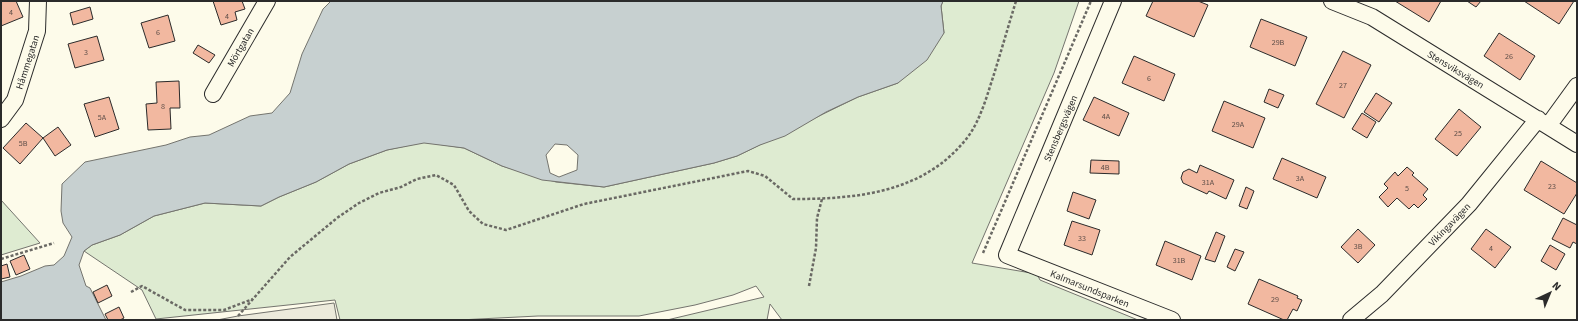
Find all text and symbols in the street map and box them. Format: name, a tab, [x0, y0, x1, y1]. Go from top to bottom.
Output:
house number: 4	[9, 7, 13, 18]
house number: 4	[225, 11, 229, 22]
street label: Mörtgatan	[224, 25, 258, 70]
house number: 6	[156, 27, 160, 38]
street label: Håmmegatan	[13, 33, 43, 91]
house number: 29B	[1272, 37, 1285, 48]
house number: 3	[84, 47, 88, 58]
street label: Stensviksvägen	[1424, 47, 1487, 92]
house number: 26	[1505, 51, 1513, 62]
house number: 6	[1147, 73, 1151, 84]
house number: 27	[1339, 80, 1347, 91]
street label: Stensbergsvägen	[1041, 93, 1081, 164]
house number: 8	[161, 101, 165, 112]
house number: 4A	[1102, 111, 1111, 122]
house number: 5A	[98, 112, 107, 123]
house number: 29A	[1232, 119, 1245, 130]
house number: 25	[1454, 128, 1462, 139]
house number: 5B	[19, 138, 28, 149]
house number: 4B	[1101, 162, 1110, 173]
house number: 3A	[1296, 173, 1305, 184]
house number: 31A	[1202, 177, 1215, 188]
house number: 23	[1548, 181, 1556, 192]
house number: 5	[1405, 183, 1409, 194]
street label: Vikingavägen	[1425, 200, 1474, 249]
house number: 33	[1078, 233, 1086, 244]
house number: 3B	[1354, 241, 1363, 252]
house number: 4	[1489, 243, 1493, 254]
house number: 31B	[1173, 255, 1186, 266]
street label: Kalmarsundsparken	[1048, 267, 1131, 311]
north arrow	[1530, 273, 1570, 313]
text: N	[1549, 278, 1564, 294]
house number: 29	[1271, 294, 1279, 305]

